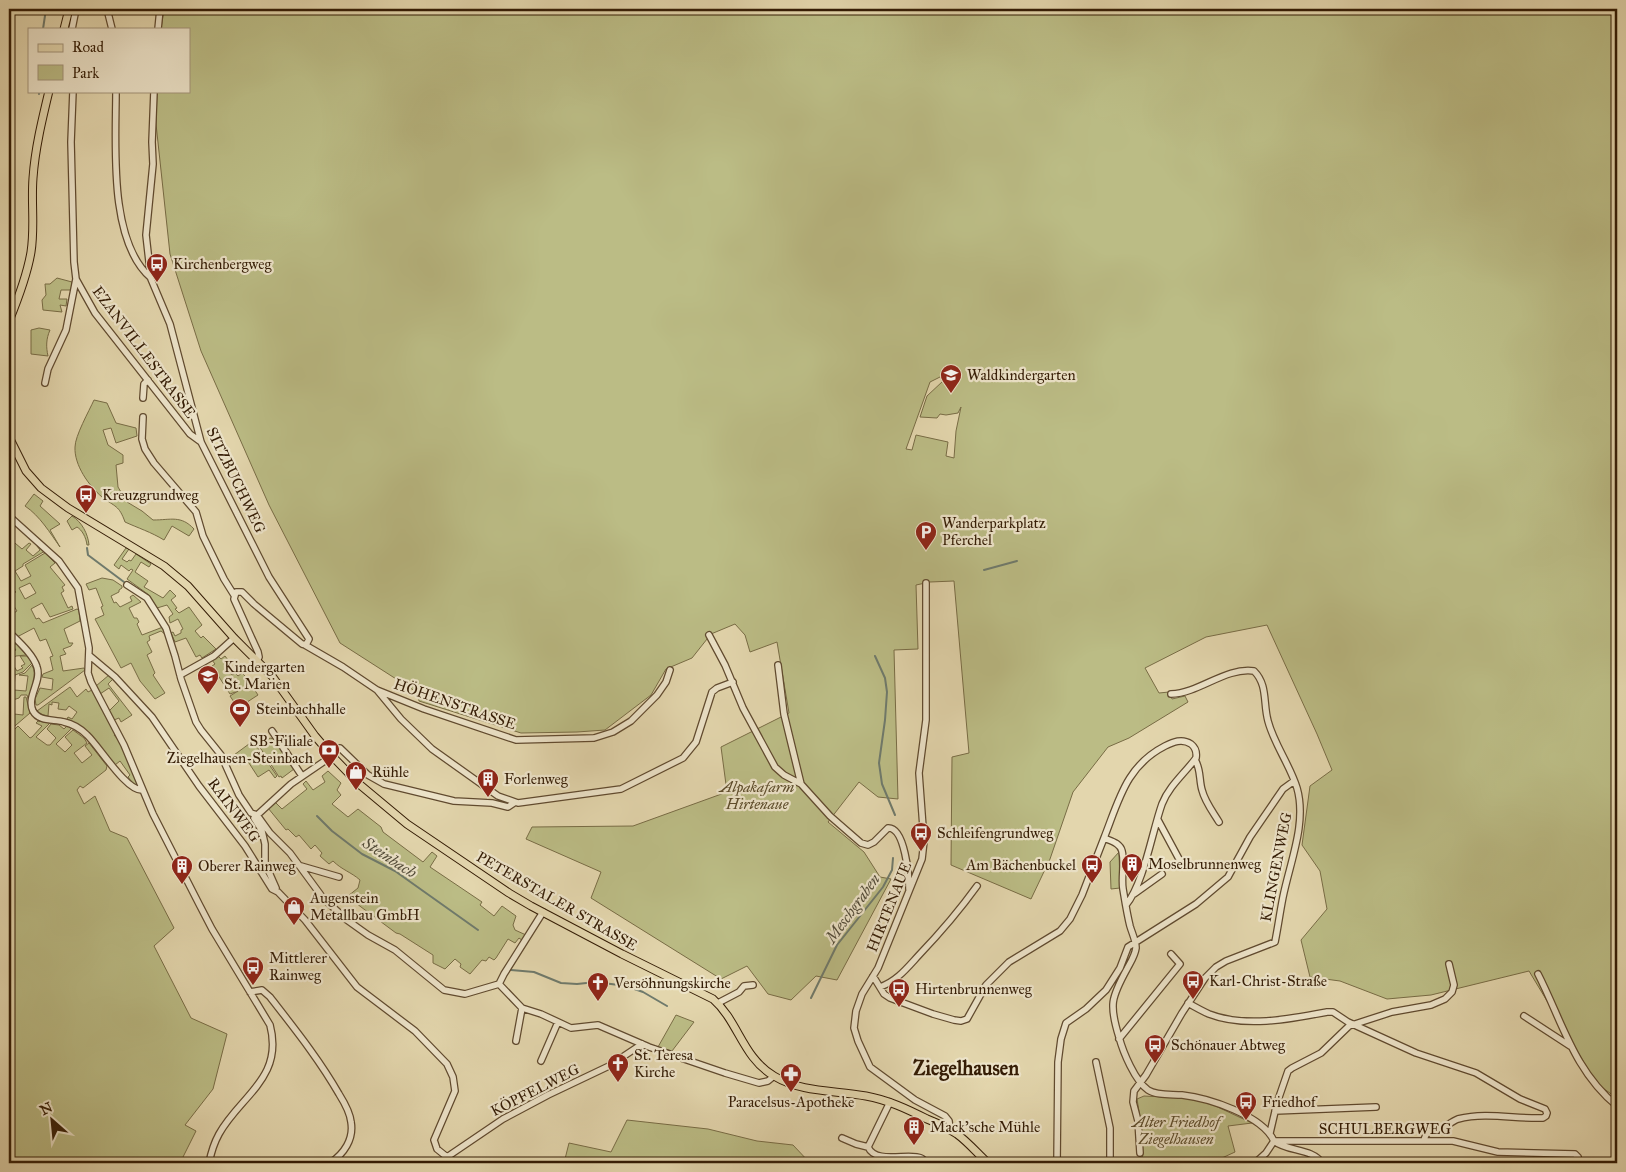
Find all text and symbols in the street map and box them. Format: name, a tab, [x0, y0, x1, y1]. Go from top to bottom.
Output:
legend	[28, 28, 190, 92]
text: Road	[72, 38, 104, 56]
text: Park	[72, 64, 99, 82]
bus stop icon: Kirchenbergweg	[145, 252, 169, 283]
place label: Kirchenbergweg	[173, 255, 273, 273]
street label: EZANVILLESTRASSE	[89, 283, 200, 422]
school or university icon: Waldkindergarten	[939, 363, 963, 394]
place label: Waldkindergarten	[967, 366, 1076, 384]
street label: SITZBUCHWEG	[203, 424, 269, 536]
bus stop icon: Kreuzgrundweg	[74, 483, 98, 514]
place label: Kreuzgrundweg	[102, 486, 200, 504]
place label: Wanderparkplatz Pferchel	[942, 514, 1046, 549]
parking icon: Wanderparkplatz Pferchel	[914, 520, 938, 551]
place label: Kindergarten St. Marien	[224, 658, 305, 693]
school or university icon: Kindergarten St. Marien	[196, 664, 220, 695]
street label: HÖHENSTRASSE	[392, 674, 519, 733]
sports icon: Steinbachhalle	[228, 697, 252, 728]
place label: Steinbachhalle	[256, 700, 346, 718]
place label: SB-Filiale Ziegelhausen-Steinbach	[167, 732, 314, 767]
bank icon: SB-Filiale Ziegelhausen-Steinbach	[317, 738, 341, 769]
shop icon: Rühle	[344, 760, 368, 791]
place label: Rühle	[372, 763, 409, 781]
building icon: Forlenweg	[476, 767, 500, 798]
place label: Forlenweg	[504, 770, 569, 788]
street label: RAINWEG	[204, 774, 264, 846]
park label: Alpakafarm Hirtenaue	[718, 778, 794, 813]
street label: KLINGENWEG	[1257, 811, 1295, 923]
bus stop icon: Schleifengrundweg	[909, 821, 933, 852]
place label: Schleifengrundweg	[937, 824, 1054, 842]
water label: Steinbach	[358, 832, 421, 882]
street label: PETERSTALER STRASSE	[473, 847, 641, 955]
building icon: Moselbrunnenweg	[1120, 852, 1144, 883]
bus stop icon: Am Bächenbuckel	[1080, 853, 1104, 884]
building icon: Oberer Rainweg	[170, 854, 194, 885]
place label: Moselbrunnenweg	[1148, 855, 1262, 873]
place label: Am Bächenbuckel	[965, 856, 1077, 874]
place label: Oberer Rainweg	[198, 857, 297, 875]
street label: HIRTENAUE	[863, 859, 915, 955]
water label: Meschgraben	[820, 870, 884, 948]
place label: Augenstein Metallbau GmbH	[309, 889, 420, 924]
shop icon: Augenstein Metallbau GmbH	[282, 895, 306, 926]
place label: Mittlerer Rainweg	[269, 949, 327, 984]
bus stop icon: Mittlerer Rainweg	[241, 955, 265, 986]
bus stop icon: Karl-Christ-Straße	[1181, 969, 1205, 1000]
church icon: Versöhnungskirche	[586, 971, 610, 1002]
place label: Karl-Christ-Straße	[1209, 972, 1327, 990]
place label: Versöhnungskirche	[613, 974, 731, 992]
bus stop icon: Hirtenbrunnenweg	[887, 977, 911, 1008]
place label: Hirtenbrunnenweg	[915, 980, 1033, 998]
bus stop icon: Schönauer Abtweg	[1143, 1033, 1167, 1064]
place label: Schönauer Abtweg	[1171, 1036, 1286, 1054]
place label: St. Teresa Kirche	[634, 1046, 694, 1081]
church icon: St. Teresa Kirche	[606, 1052, 630, 1083]
district label: Ziegelhausen	[913, 1056, 1019, 1081]
street label: KÖPFELWEG	[487, 1059, 582, 1120]
pharmacy icon: Paracelsus-Apotheke	[779, 1062, 803, 1093]
bus stop icon: Friedhof	[1234, 1090, 1258, 1121]
place label: Paracelsus-Apotheke	[728, 1093, 854, 1111]
place label: Friedhof	[1262, 1093, 1319, 1111]
north arrow	[28, 1094, 78, 1144]
text: N	[37, 1099, 56, 1119]
park label: Alter Friedhof Ziegelhausen	[1130, 1113, 1224, 1148]
building icon: Mack'sche Mühle	[902, 1115, 926, 1146]
place label: Mack'sche Mühle	[930, 1118, 1040, 1136]
street label: SCHULBERGWEG	[1319, 1120, 1451, 1138]

